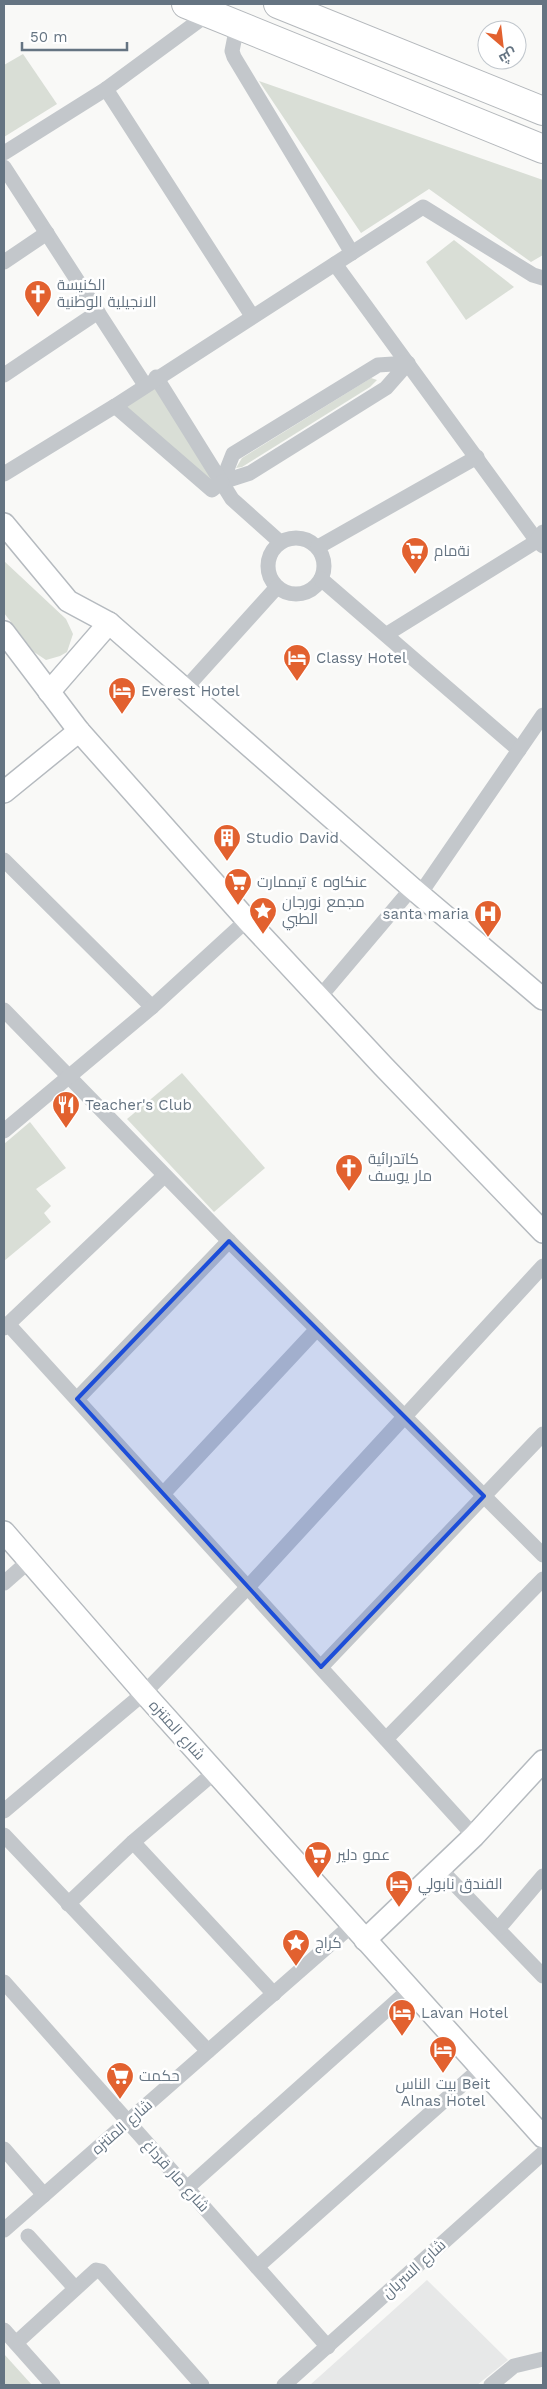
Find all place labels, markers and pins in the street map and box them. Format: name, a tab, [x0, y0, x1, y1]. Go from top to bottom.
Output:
place label: الكنيسة الانجيلية الوطنية	[57, 276, 156, 311]
church icon: الكنيسة الانجيلية الوطنية	[23, 279, 53, 318]
supermarket icon: نةمام	[400, 536, 430, 575]
place label: نةمام	[434, 542, 470, 561]
hotel icon: Classy Hotel	[282, 643, 312, 682]
place label: Classy Hotel	[316, 649, 407, 667]
hotel icon: Everest Hotel	[107, 676, 137, 715]
place label: Everest Hotel	[141, 682, 240, 700]
building icon: Studio David	[212, 823, 242, 862]
place label: Studio David	[246, 829, 339, 847]
supermarket icon: عنكاوه ٤ تيممارت	[223, 867, 253, 906]
place label: عنكاوه ٤ تيممارت	[257, 873, 368, 891]
place label: مجمع نورجان الطبي	[282, 893, 365, 931]
place icon: مجمع نورجان الطبي	[248, 896, 278, 935]
hospital icon: santa maria	[473, 899, 503, 938]
place label: santa maria	[382, 905, 469, 923]
restaurant icon: Teacher's Club	[51, 1090, 81, 1129]
place label: Teacher's Club	[85, 1096, 192, 1114]
place label: كاتدرائية مار يوسف	[368, 1150, 432, 1185]
church icon: كاتدرائية مار يوسف	[334, 1153, 364, 1192]
supermarket icon: عمو دلير	[303, 1840, 333, 1879]
place label: عمو دلير	[336, 1846, 390, 1864]
hotel icon: الفندق نابولي	[384, 1869, 414, 1908]
place label: الفندق نابولي	[418, 1875, 503, 1896]
place icon: كراج	[281, 1928, 311, 1967]
place label: كراج	[315, 1934, 342, 1954]
hotel icon: Lavan Hotel	[387, 1998, 417, 2037]
place label: Lavan Hotel	[421, 2004, 508, 2022]
hotel icon: بيت الناس Beit Alnas Hotel	[428, 2035, 458, 2074]
supermarket icon: حكمت	[105, 2061, 135, 2100]
place label: حكمت	[139, 2067, 180, 2085]
place label: بيت الناس Beit Alnas Hotel	[396, 2075, 491, 2110]

